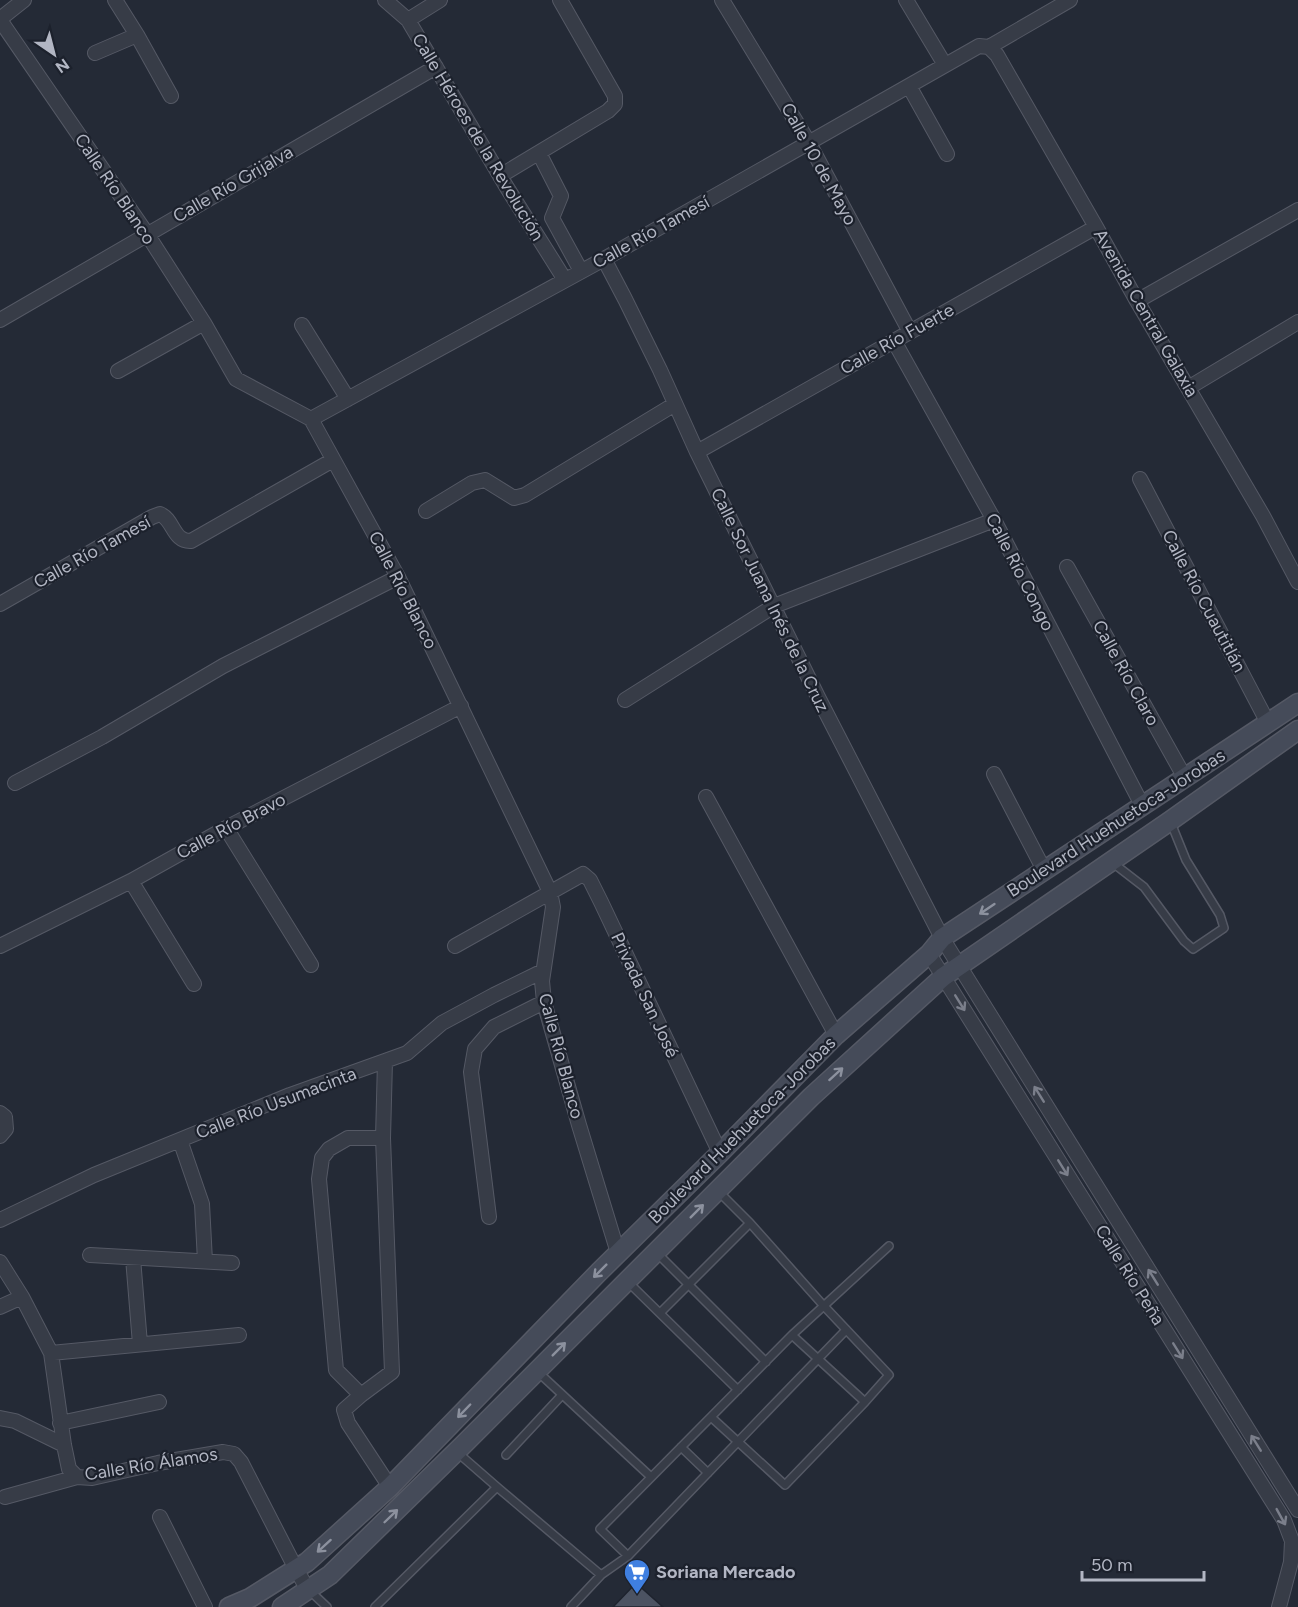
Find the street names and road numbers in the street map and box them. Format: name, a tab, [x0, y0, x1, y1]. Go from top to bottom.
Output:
street label: Calle Héroes de la Revolución	[407, 29, 549, 245]
street label: Calle 10 de Mayo	[776, 99, 862, 229]
street label: Calle Río Blanco	[70, 129, 160, 249]
street label: Calle Río Grijalva	[169, 141, 297, 227]
street label: Calle Río Tamesí	[589, 190, 714, 273]
street label: Avenida Central Galaxia	[1089, 225, 1203, 401]
street label: Calle Río Fuerte	[836, 299, 958, 379]
street label: Calle Sor Juana Inés de la Cruz	[706, 484, 834, 716]
street label: Calle Río Congo	[981, 509, 1059, 635]
street label: Calle Río Tamesí	[30, 510, 155, 593]
street label: Calle Río Cuautitlán	[1157, 526, 1251, 676]
street label: Calle Río Blanco	[364, 528, 442, 652]
street label: Calle Río Claro	[1088, 616, 1164, 730]
street label: Boulevard Huehuetoca-Jorobas	[1003, 744, 1229, 902]
street label: Calle Río Bravo	[173, 788, 289, 864]
street label: Privada San José	[606, 929, 684, 1061]
street label: Calle Río Blanco	[534, 991, 588, 1121]
street label: Boulevard Huehuetoca-Jorobas	[644, 1032, 840, 1228]
street label: Calle Río Usumacinta	[193, 1062, 359, 1144]
street label: Calle Río Peña	[1090, 1221, 1170, 1329]
street label: Calle Río Álamos	[83, 1443, 219, 1485]

